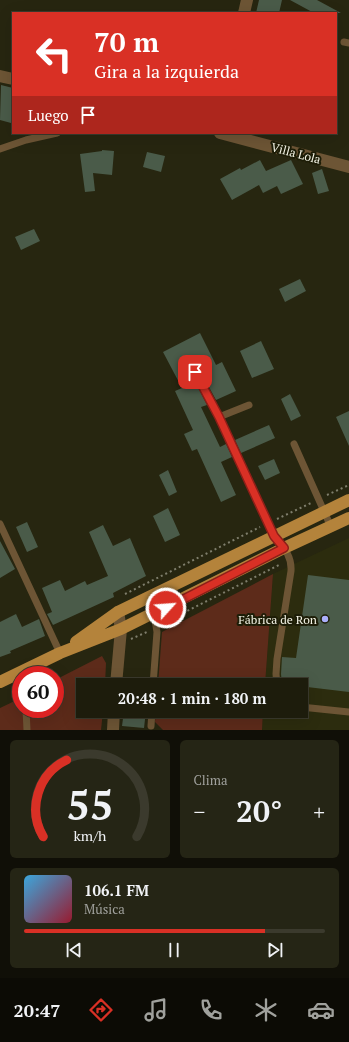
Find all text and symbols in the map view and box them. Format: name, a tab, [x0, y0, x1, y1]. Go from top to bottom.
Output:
text: 70 m	[94, 23, 159, 60]
icon: left	[28, 28, 80, 80]
text: Gira a la izquierda	[94, 59, 239, 83]
icon: arrive	[77, 104, 99, 126]
text: Luego	[28, 105, 69, 125]
street label: Villa Lola	[269, 139, 323, 167]
pin	[178, 355, 212, 389]
icon: arrive	[184, 361, 206, 383]
position arrow	[145, 587, 187, 629]
place label: Fábrica de Ron	[238, 612, 317, 627]
marker: Fábrica de Ron	[320, 614, 330, 624]
speed limit sign: 60	[12, 666, 64, 718]
text: 20:48 · 1 min · 180 m	[118, 688, 266, 708]
text: Clima	[194, 771, 227, 789]
text: 55	[66, 777, 113, 832]
text: 20°	[236, 791, 282, 831]
text: −	[194, 797, 205, 826]
text: +	[313, 797, 325, 826]
text: km/h	[73, 826, 107, 845]
text: 106.1 FM	[84, 880, 149, 900]
text: Música	[84, 900, 125, 918]
icon: previous	[63, 939, 85, 961]
icon: pause	[163, 939, 185, 961]
icon: next	[264, 939, 286, 961]
icon: directions	[87, 996, 115, 1024]
icon: music	[142, 996, 170, 1024]
icon: phone	[197, 996, 225, 1024]
icon: climate	[252, 996, 280, 1024]
icon: car	[307, 996, 335, 1024]
text: 20:47	[14, 998, 60, 1022]

